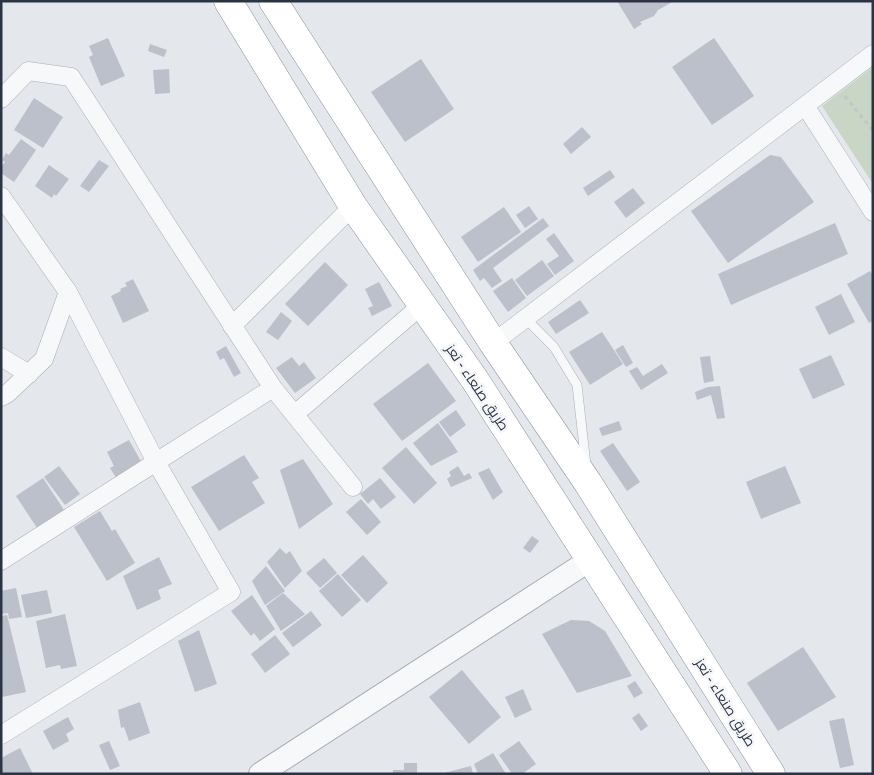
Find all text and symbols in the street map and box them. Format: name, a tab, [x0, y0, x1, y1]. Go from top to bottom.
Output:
street label: طريق صنعاء - تعز	[441, 339, 514, 434]
street label: طريق صنعاء - تعز	[691, 653, 761, 750]

